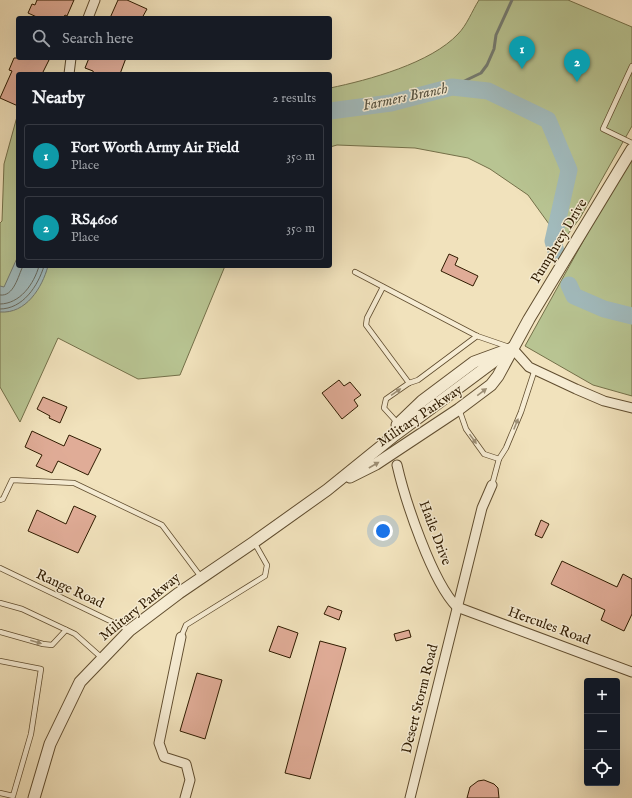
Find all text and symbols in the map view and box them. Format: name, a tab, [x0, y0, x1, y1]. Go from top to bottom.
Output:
search box	[16, 16, 332, 60]
icon: search	[30, 27, 52, 49]
text: Search here	[62, 29, 133, 48]
pin: 1	[509, 36, 535, 69]
pin: 2	[564, 49, 590, 82]
water label: Farmers Branch	[361, 79, 450, 115]
text: Nearby	[32, 88, 85, 109]
text: 2 results	[272, 90, 316, 107]
text: Fort Worth Army Air Field	[71, 138, 239, 157]
text: 1	[44, 148, 48, 165]
text: 350 m	[286, 148, 315, 165]
text: Place	[71, 157, 99, 174]
street label: Pumphrey Drive	[527, 195, 592, 286]
text: RS4606	[71, 210, 117, 229]
text: 2	[43, 220, 49, 237]
text: 350 m	[286, 220, 315, 237]
text: Place	[71, 229, 99, 246]
street label: Military Parkway	[374, 381, 466, 451]
one-way arrow	[391, 388, 401, 396]
one-way arrow	[476, 388, 487, 396]
one-way arrow	[513, 418, 519, 430]
one-way arrow	[469, 434, 477, 445]
one-way arrow	[368, 461, 380, 468]
street label: Haile Drive	[414, 498, 456, 568]
your location	[373, 521, 393, 541]
street label: Range Road	[33, 565, 107, 613]
street label: Military Parkway	[96, 569, 184, 645]
street label: Hercules Road	[505, 603, 593, 649]
one-way arrow	[30, 639, 42, 645]
street label: Desert Storm Road	[398, 642, 442, 756]
map controls	[584, 678, 620, 786]
button: +	[584, 678, 620, 714]
button: −	[584, 714, 620, 750]
button: locate	[584, 750, 620, 786]

